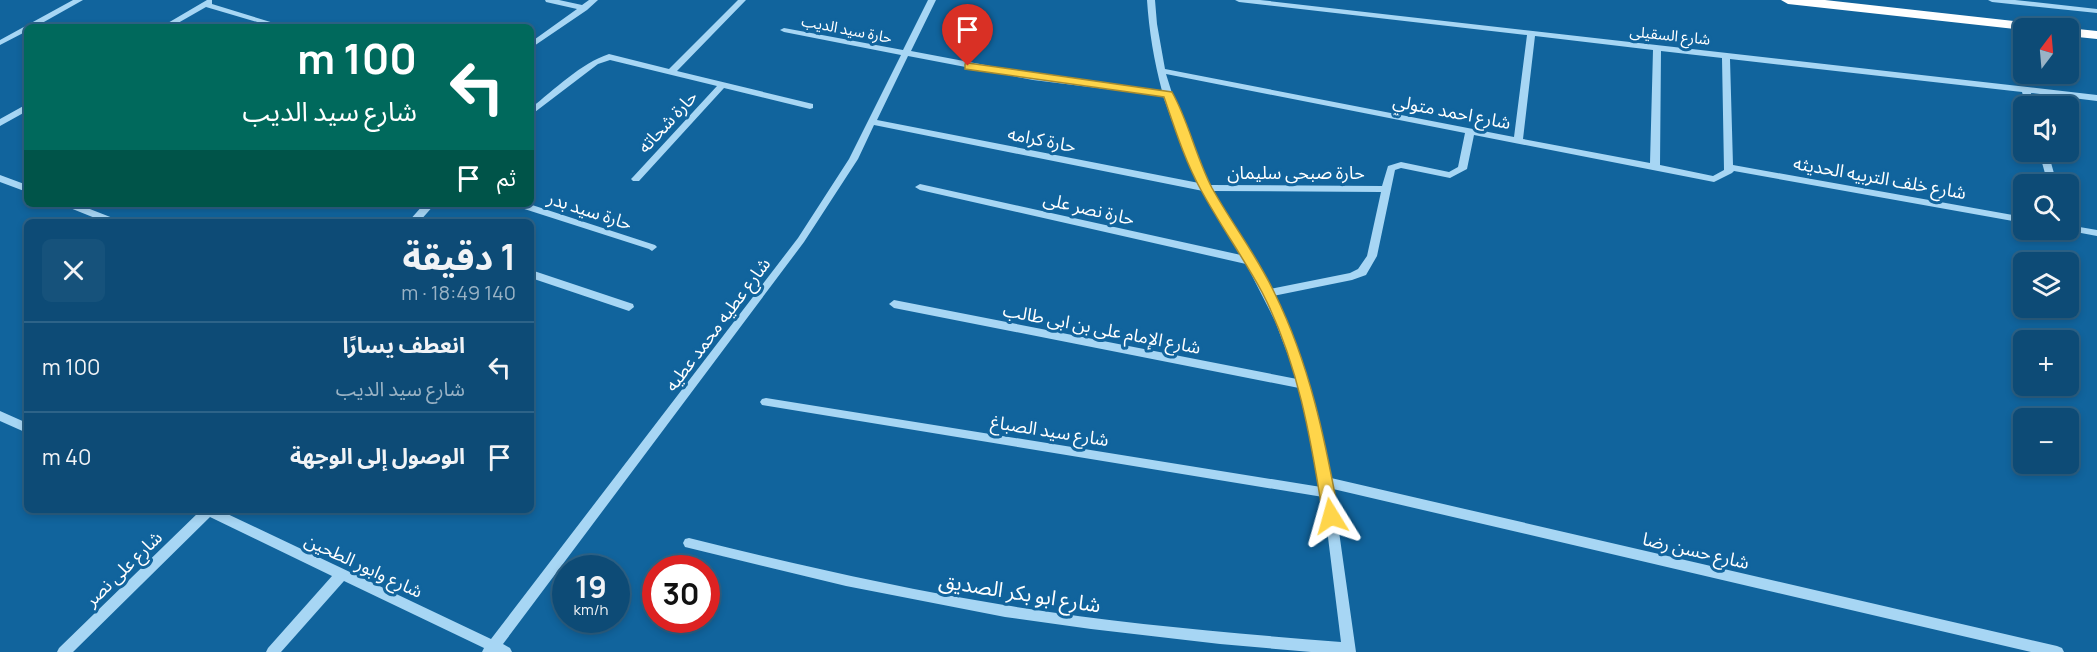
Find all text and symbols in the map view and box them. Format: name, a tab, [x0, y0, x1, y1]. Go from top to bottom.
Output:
pin	[942, 4, 993, 66]
street label: حارة سيد الديب	[800, 10, 894, 48]
icon: arrive	[951, 13, 984, 46]
north arrow	[2013, 18, 2079, 84]
map controls	[2013, 18, 2079, 474]
street label: شارع السقيلى	[1628, 20, 1712, 52]
text: 100 m	[297, 29, 417, 87]
icon: left	[438, 48, 516, 126]
street label: حارة شحاته	[632, 84, 702, 158]
street label: شارع احمد متولي	[1390, 88, 1513, 137]
text: شارع سيد الديب	[243, 92, 417, 129]
button: sound	[2013, 96, 2079, 162]
street label: حارة كرامه	[1006, 121, 1078, 157]
street label: شارع خلف التربيه الحديثه	[1791, 150, 1968, 207]
street label: حارة صبحى سليمان	[1227, 160, 1365, 184]
icon: arrive	[452, 162, 485, 195]
text: ثم	[497, 163, 516, 193]
button: search	[2013, 174, 2079, 240]
street label: حارة سيد بدر	[544, 185, 635, 235]
street label: حارة نصر على	[1041, 186, 1137, 230]
text: 1 دقيقة	[402, 232, 516, 281]
button: close	[42, 239, 105, 302]
street label: شارع عطيه محمد عطيه	[659, 252, 778, 397]
button: layers	[2013, 252, 2079, 318]
text: 140 m · 18:49	[401, 279, 516, 306]
street label: شارع الإمام على بن ابى طالب	[1000, 297, 1203, 362]
text: انعطف يسارًا	[342, 330, 465, 360]
button: +	[2013, 330, 2079, 396]
icon: left	[483, 351, 516, 384]
text: 100 m	[42, 352, 100, 382]
text: شارع سيد الديب	[336, 375, 465, 402]
button: −	[2013, 408, 2079, 474]
street label: شارع سيد الصباغ	[989, 409, 1111, 454]
text: الوصول إلى الوجهة	[290, 441, 465, 471]
icon: arrive	[483, 441, 516, 474]
text: 40 m	[42, 442, 91, 472]
position arrow	[1299, 484, 1363, 548]
street label: شارع على نصر	[78, 525, 169, 614]
street label: شارع حسن رضا	[1640, 526, 1752, 577]
street label: شارع وابور الطحين	[300, 527, 427, 606]
speed limit sign: 30	[642, 555, 720, 633]
street label: شارع ابو بكر الصديق	[937, 565, 1103, 621]
text: 19	[575, 566, 607, 607]
text: km/h	[574, 599, 608, 620]

